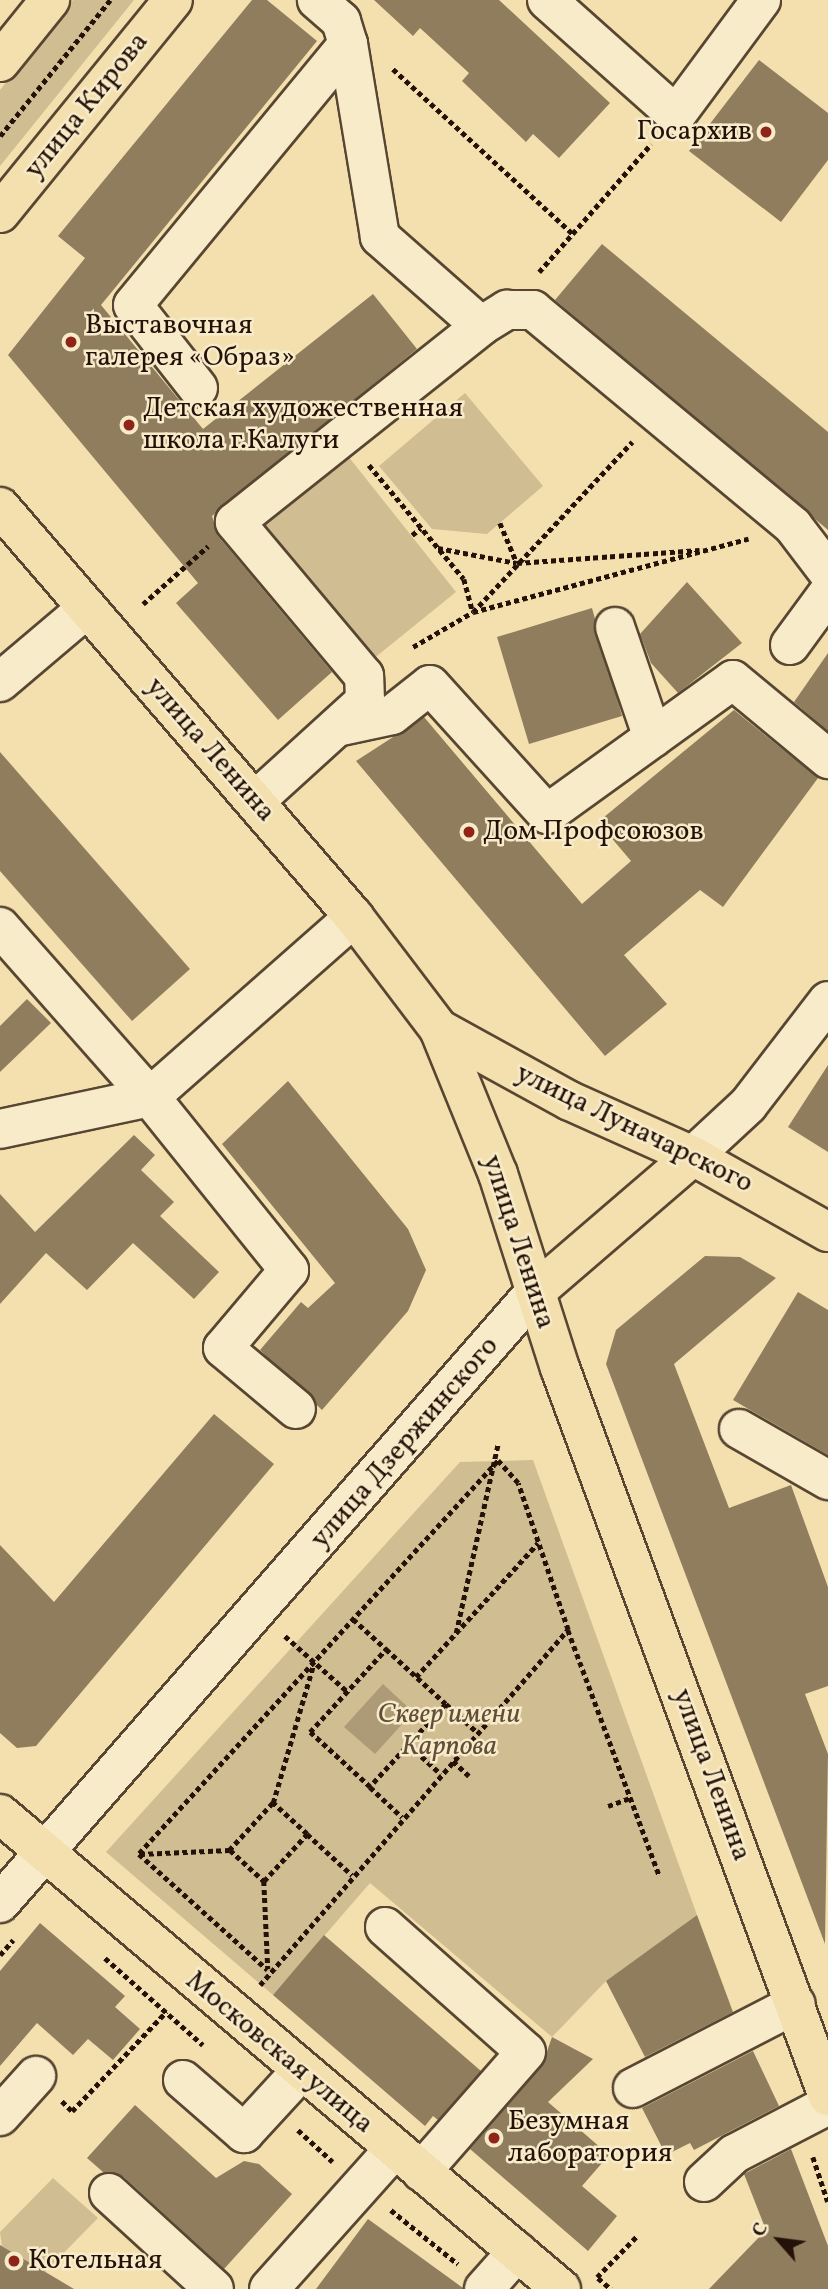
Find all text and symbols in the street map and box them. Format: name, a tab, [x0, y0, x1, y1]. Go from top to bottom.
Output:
street label: улица Кирова	[18, 26, 156, 186]
place label: Госархив	[636, 115, 752, 149]
marker: Госархив	[758, 124, 774, 140]
place label: Выставочная галерея «Образ»	[85, 309, 295, 375]
marker: Выставочная галерея «Образ»	[63, 334, 79, 350]
place label: Детская художественная школа г.Калуги	[143, 392, 463, 458]
marker: Детская художественная школа г.Калуги	[121, 417, 137, 433]
street label: улица Ленина	[138, 671, 282, 829]
place label: Дом Профсоюзов	[483, 815, 704, 849]
marker: Дом Профсоюзов	[461, 824, 477, 840]
street label: улица Луначарского	[510, 1057, 758, 1201]
street label: улица Ленина	[474, 1151, 562, 1333]
street label: улица Дзержинского	[304, 1330, 506, 1556]
street label: улица Ленина	[664, 1684, 758, 1866]
park label: Сквер имени Карпова	[378, 1698, 520, 1764]
street label: Московская улица	[178, 1964, 380, 2142]
place label: Безумная лаборатория	[508, 2105, 672, 2171]
marker: Безумная лаборатория	[486, 2130, 502, 2146]
north arrow	[744, 2205, 814, 2275]
text: С	[746, 2219, 775, 2242]
place label: Котельная	[28, 2244, 162, 2278]
marker: Котельная	[6, 2253, 22, 2269]

